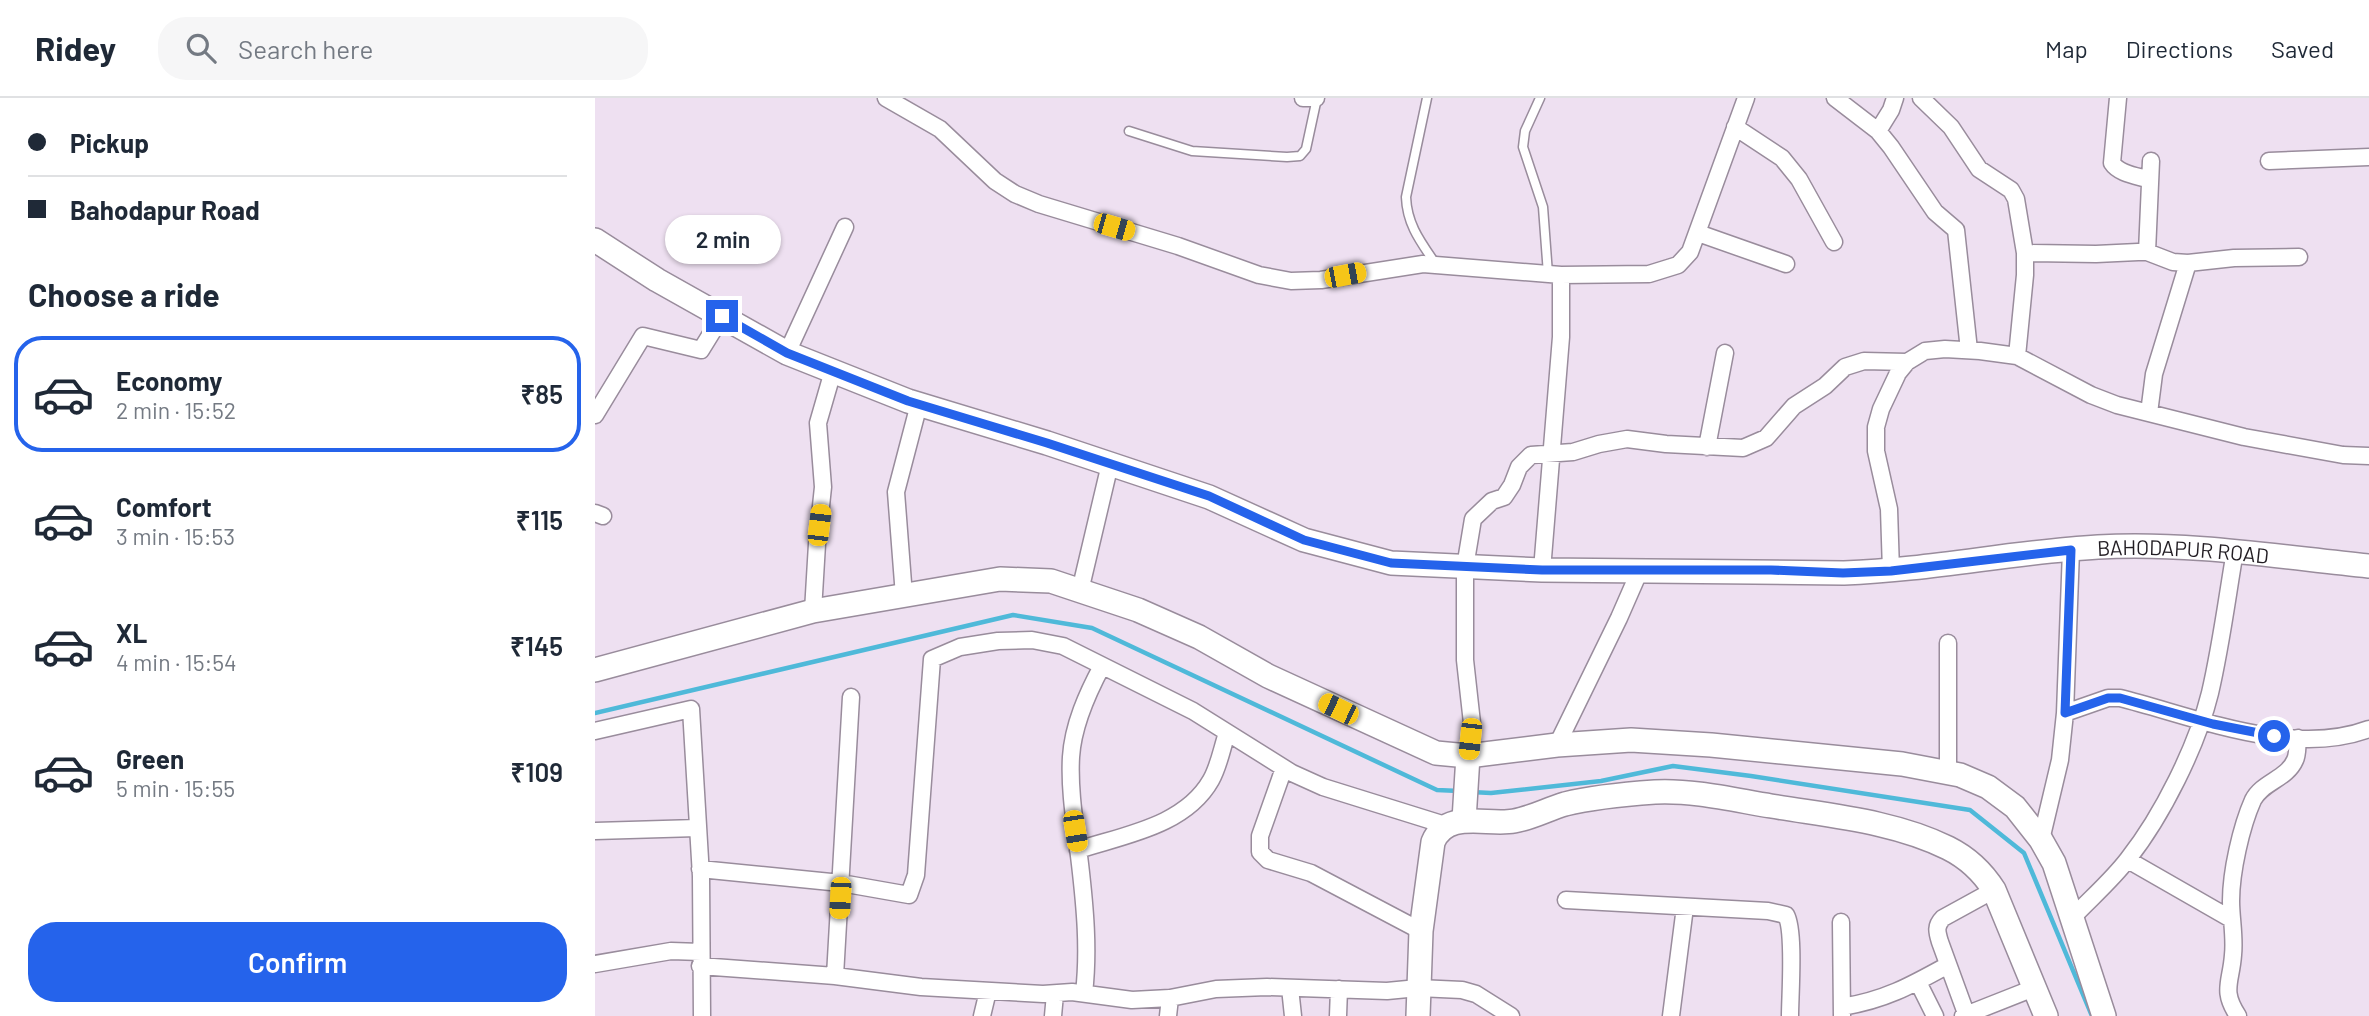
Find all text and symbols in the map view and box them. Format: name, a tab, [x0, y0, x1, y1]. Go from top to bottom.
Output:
search box	[158, 17, 648, 80]
text: Ridey	[35, 28, 116, 68]
icon: search	[182, 29, 220, 67]
text: Search here	[238, 33, 373, 64]
text: Map	[2045, 34, 2088, 63]
text: Directions	[2126, 34, 2233, 63]
text: Saved	[2271, 34, 2334, 63]
text: Pickup	[70, 127, 149, 158]
text: Bahodapur Road	[70, 194, 260, 225]
car	[1091, 211, 1138, 243]
callout: 2 min	[664, 214, 780, 264]
text: 2 min	[696, 225, 750, 253]
car	[1323, 261, 1368, 289]
text: Choose a ride	[28, 275, 220, 313]
route end	[706, 300, 738, 332]
icon: car	[32, 363, 95, 426]
text: Economy	[116, 365, 222, 396]
text: ₹85	[520, 378, 563, 409]
text: 2 min · 15:52	[116, 396, 236, 424]
icon: car	[32, 489, 95, 552]
text: Comfort	[116, 491, 212, 522]
car	[807, 503, 832, 547]
text: ₹115	[516, 504, 563, 535]
text: 3 min · 15:53	[116, 522, 235, 550]
street label: BAHODAPUR ROAD	[2096, 533, 2270, 567]
icon: car	[32, 615, 95, 678]
text: XL	[116, 617, 147, 648]
text: ₹145	[510, 630, 563, 661]
text: 4 min · 15:54	[116, 648, 237, 676]
car	[1315, 690, 1362, 728]
car	[1458, 717, 1483, 761]
route start	[2258, 720, 2290, 752]
icon: car	[32, 741, 95, 804]
text: Green	[116, 743, 184, 774]
text: ₹109	[510, 756, 563, 787]
text: 5 min · 15:55	[116, 774, 235, 802]
car	[1062, 809, 1089, 853]
car	[829, 876, 852, 920]
button: Confirm	[28, 922, 567, 1002]

